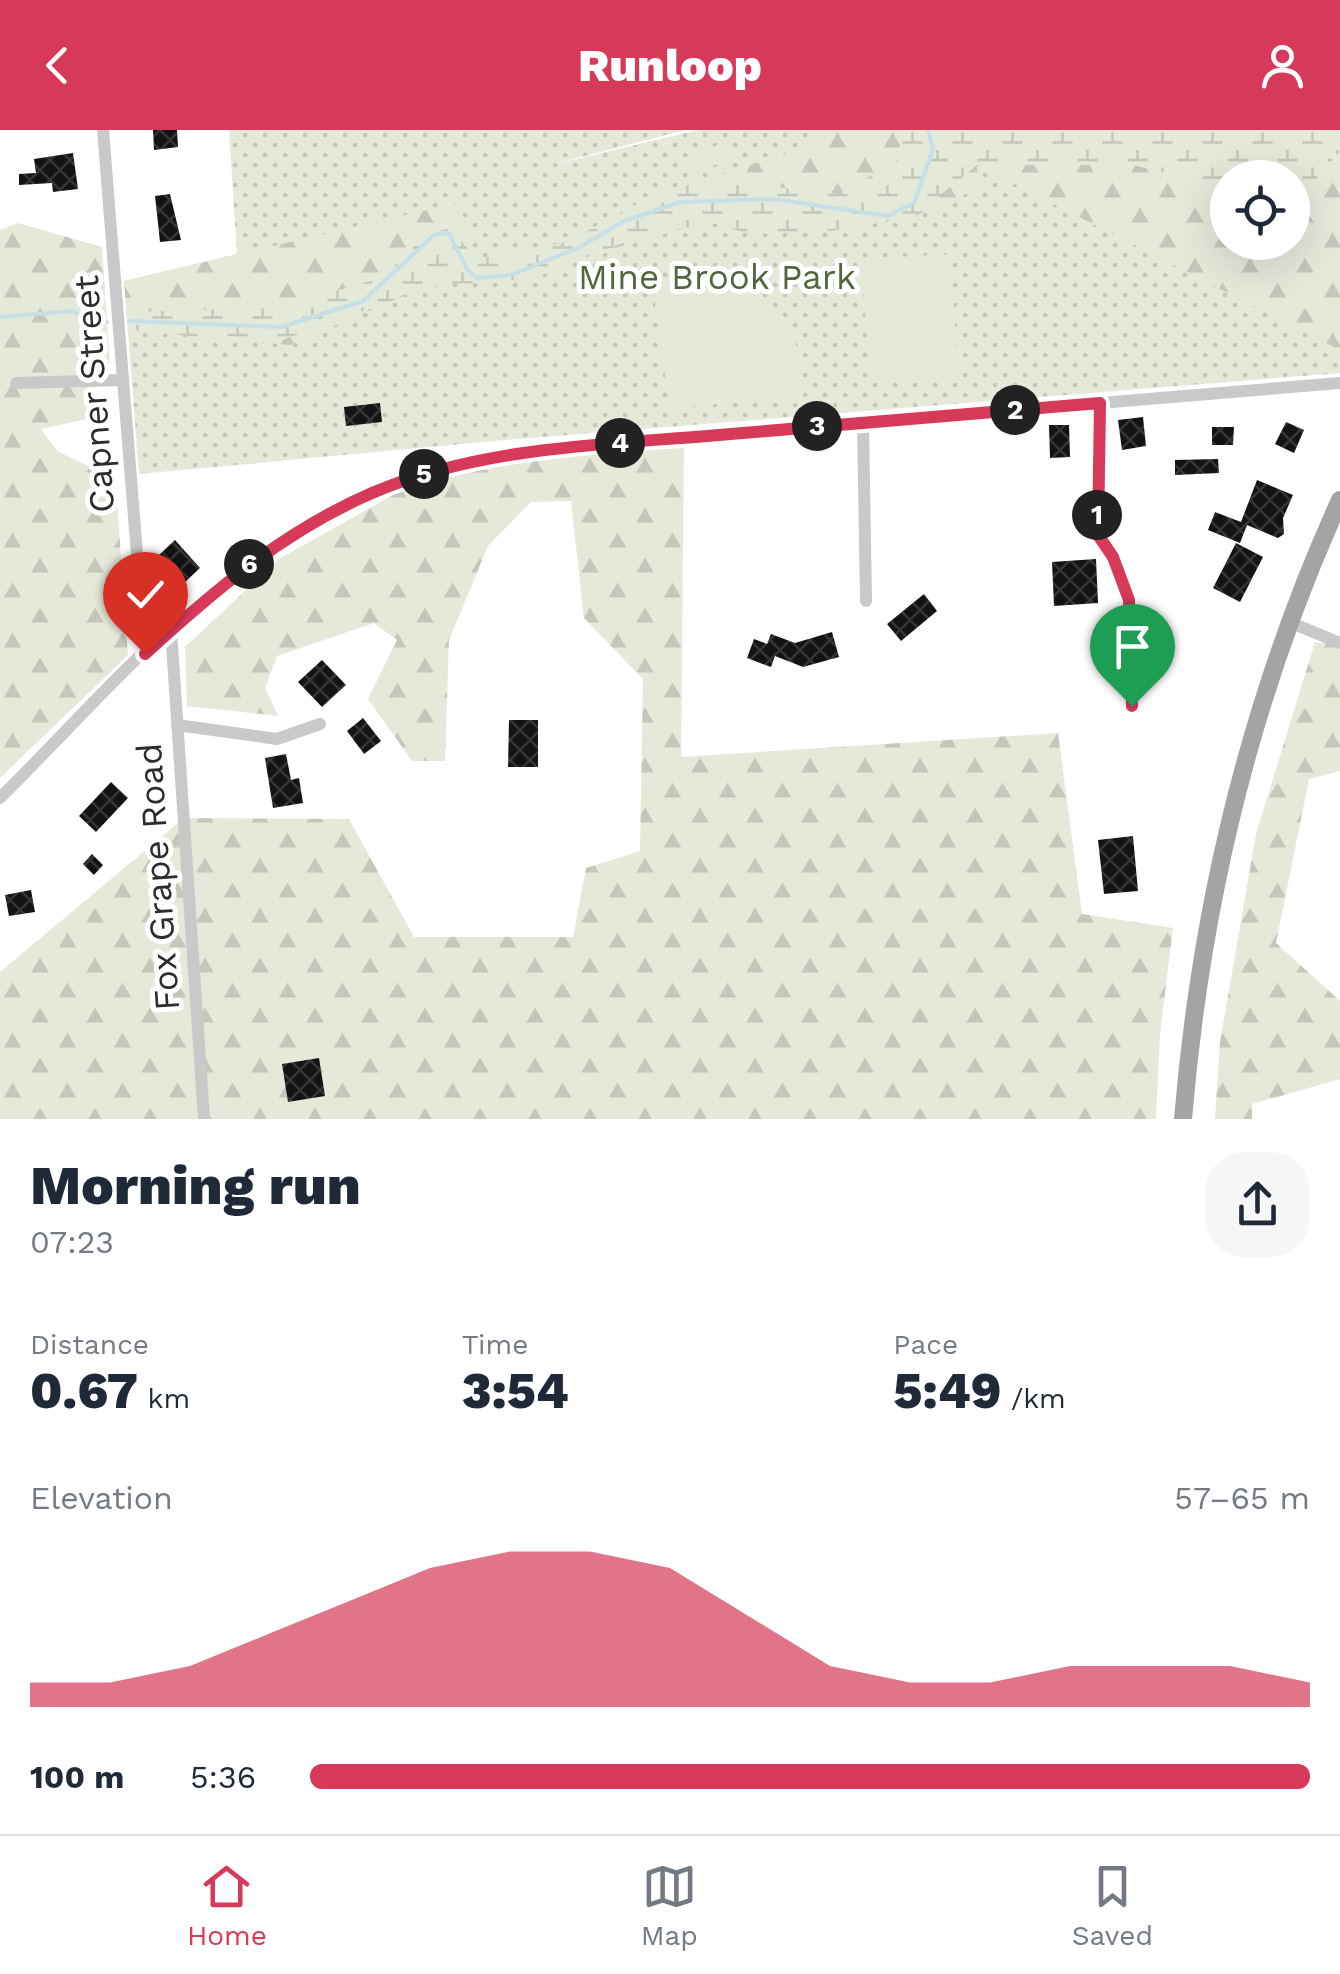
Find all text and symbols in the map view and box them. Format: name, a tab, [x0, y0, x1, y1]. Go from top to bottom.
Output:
icon: back	[30, 38, 85, 93]
icon: person	[1255, 38, 1310, 93]
text: Runloop	[578, 39, 762, 92]
map controls	[1210, 160, 1310, 260]
button: locate	[1210, 160, 1310, 260]
park label: Mine Brook Park	[578, 256, 856, 298]
street label: Capner Street	[65, 273, 123, 514]
pin: 2	[990, 385, 1040, 435]
text: 2	[1007, 393, 1023, 426]
pin: 3	[792, 401, 842, 451]
text: 3	[809, 409, 825, 442]
pin: 4	[595, 418, 645, 468]
text: 4	[611, 426, 629, 459]
pin: 5	[399, 449, 449, 499]
text: 5	[416, 457, 432, 490]
pin: 1	[1072, 490, 1122, 540]
text: 1	[1091, 498, 1103, 531]
pin: 6	[224, 539, 274, 589]
text: 6	[240, 547, 258, 580]
pin	[103, 552, 188, 655]
icon: check	[118, 567, 173, 622]
pin	[1090, 604, 1175, 707]
icon: arrive	[1105, 619, 1160, 674]
street label: Fox Grape Road	[128, 742, 188, 1012]
button: share	[1205, 1152, 1310, 1257]
text: Morning run	[30, 1153, 361, 1217]
text: 07:23	[30, 1223, 114, 1261]
text: Distance	[30, 1328, 149, 1361]
text: Time	[462, 1328, 528, 1361]
text: Pace	[893, 1328, 958, 1361]
text: 0.67	[30, 1361, 138, 1420]
text: 3:54	[462, 1361, 569, 1420]
text: 5:49	[893, 1361, 1001, 1420]
text: km	[138, 1382, 190, 1415]
text: /km	[1001, 1382, 1066, 1415]
text: Elevation	[30, 1479, 173, 1517]
text: 57–65 m	[1174, 1479, 1310, 1517]
text: 100 m	[30, 1758, 124, 1796]
text: 5:36	[190, 1758, 256, 1796]
tab: Home	[187, 1859, 267, 1952]
tab: Map	[641, 1859, 698, 1952]
tab: Saved	[1072, 1859, 1153, 1952]

